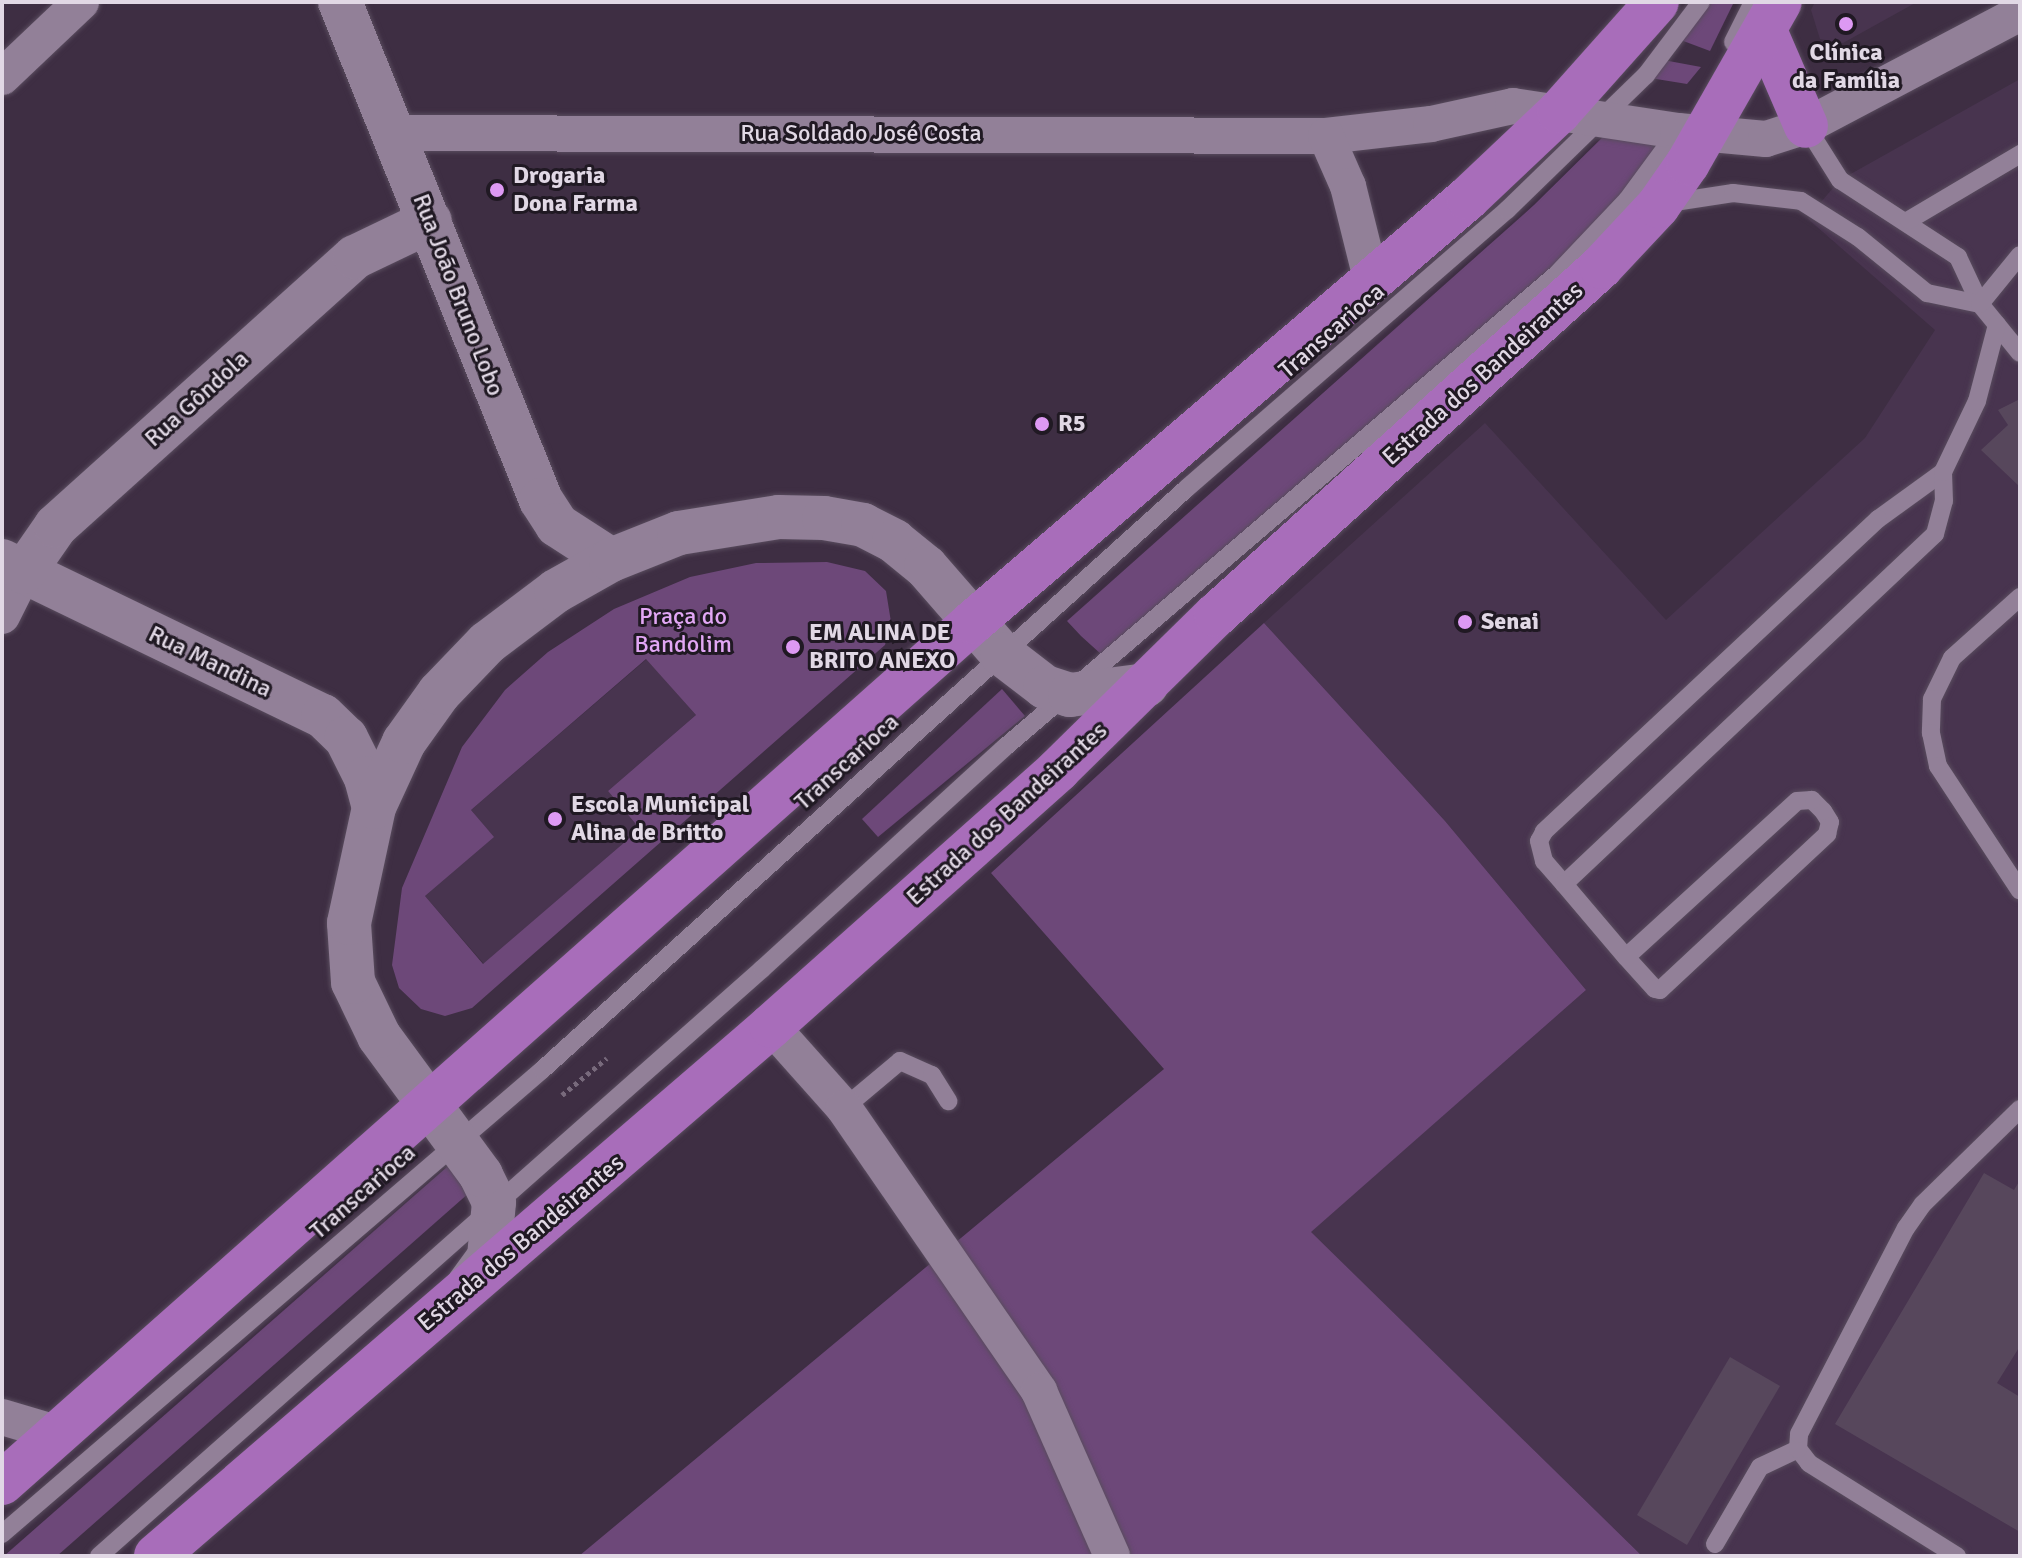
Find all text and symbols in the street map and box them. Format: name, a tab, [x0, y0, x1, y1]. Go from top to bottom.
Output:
marker: Clínica da Família	[1835, 13, 1857, 35]
place label: Clínica da Família	[1792, 39, 1900, 95]
street label: Rua Soldado José Costa	[740, 120, 982, 148]
place label: Drogaria Dona Farma	[513, 162, 638, 218]
marker: Drogaria Dona Farma	[488, 181, 506, 199]
street label: Rua João Bruno Lobo	[406, 190, 510, 400]
street label: Estrada dos Bandeirantes	[1377, 276, 1589, 472]
street label: Transcarioca	[1273, 277, 1391, 385]
street label: Rua Gôndola	[139, 345, 255, 453]
place label: R5	[1058, 410, 1086, 438]
marker: R5	[1033, 415, 1051, 433]
park label: Praça do Bandolim	[634, 603, 732, 659]
place label: Senai	[1481, 608, 1539, 636]
marker: Senai	[1456, 613, 1474, 631]
place label: EM ALINA DE BRITO ANEXO	[809, 619, 955, 675]
street label: Rua Mandina	[144, 620, 276, 704]
marker: EM ALINA DE BRITO ANEXO	[784, 638, 802, 656]
street label: Transcarioca	[789, 708, 905, 816]
street label: Estrada dos Bandeirantes	[901, 716, 1113, 912]
place label: Escola Municipal Alina de Britto	[571, 791, 749, 847]
marker: Escola Municipal Alina de Britto	[546, 810, 564, 828]
street label: Transcarioca	[304, 1138, 422, 1246]
street label: Estrada dos Bandeirantes	[412, 1148, 630, 1338]

